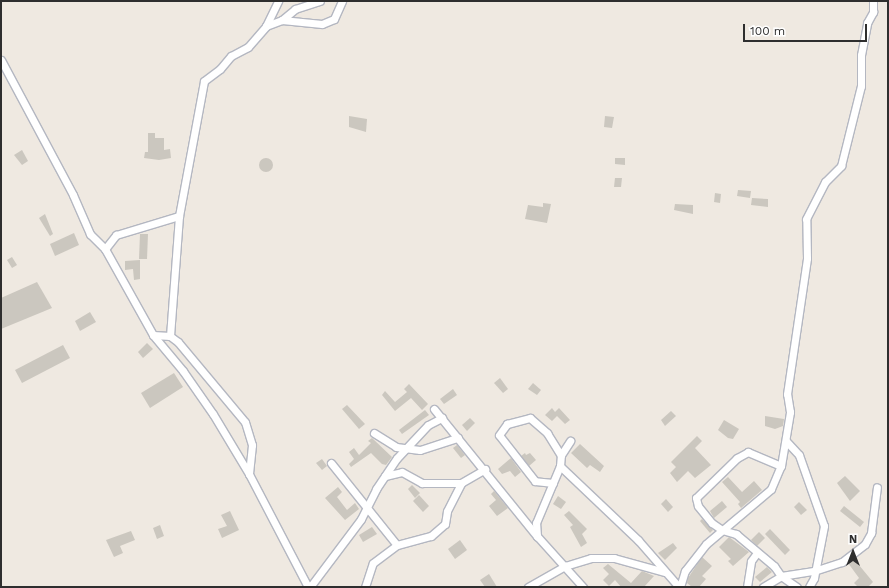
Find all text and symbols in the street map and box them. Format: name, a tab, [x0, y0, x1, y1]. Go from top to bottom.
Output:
scale bar	[745, 16, 869, 42]
text: 100 m	[750, 24, 785, 38]
north arrow	[833, 532, 873, 572]
text: N	[849, 533, 857, 546]

